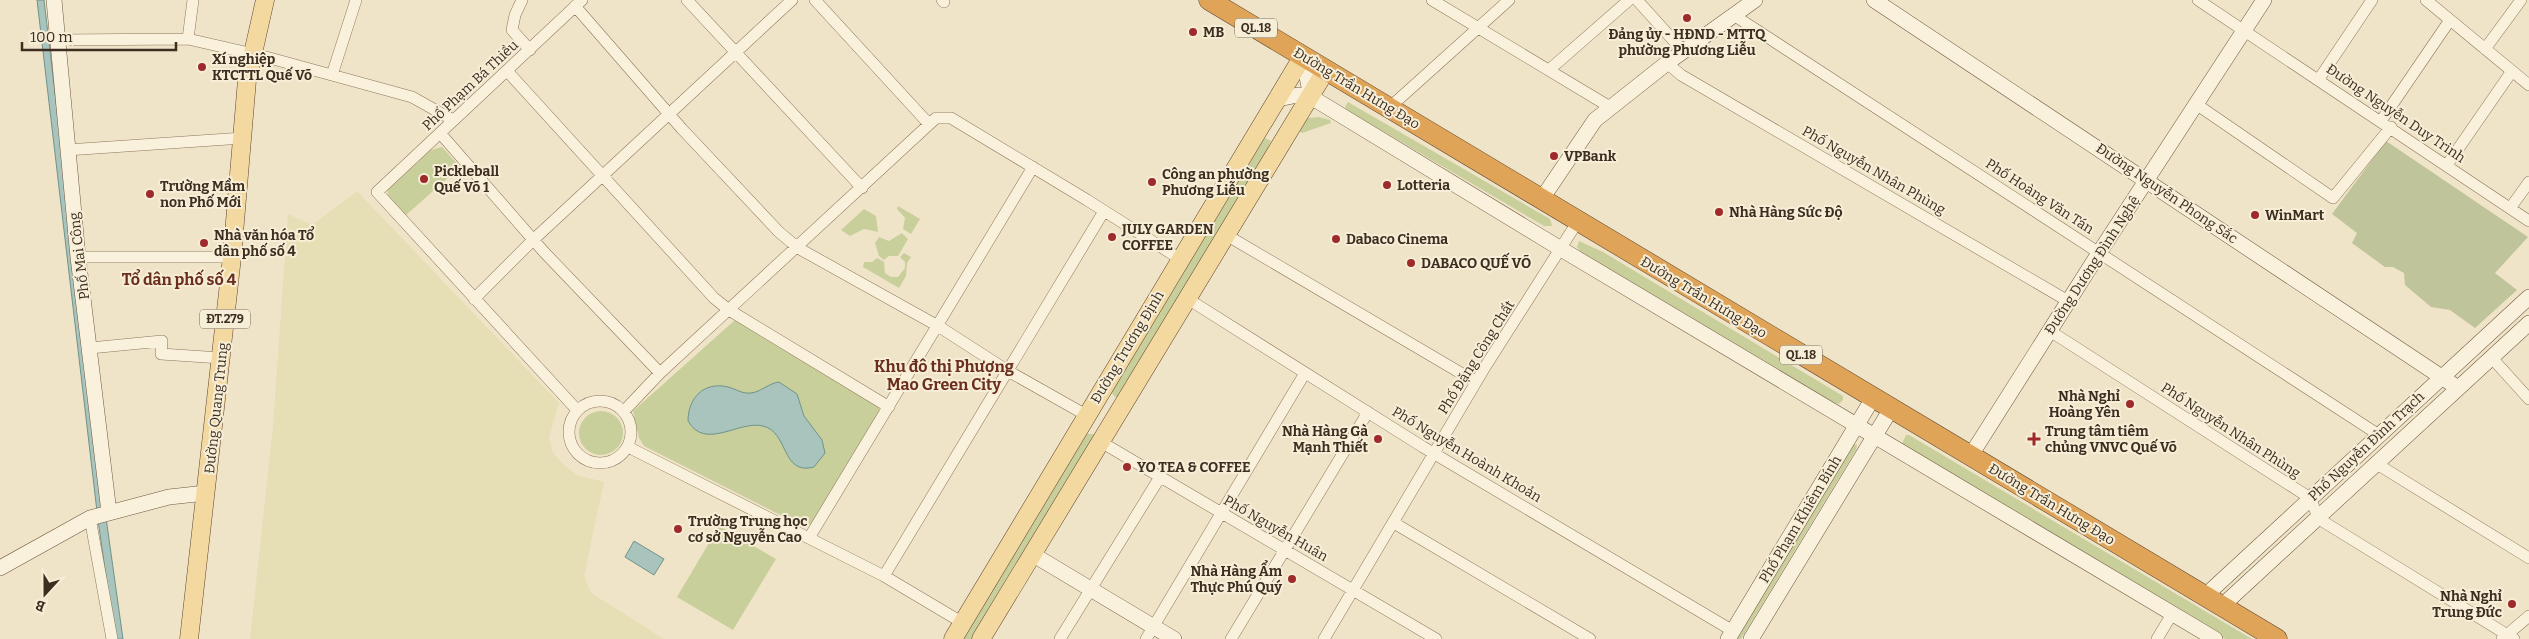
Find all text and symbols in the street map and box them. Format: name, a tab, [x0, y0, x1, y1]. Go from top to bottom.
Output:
marker: Đảng ủy - HĐND - MTTQ phường Phương Liễu	[1681, 12, 1693, 24]
road number: QL.18	[1235, 18, 1277, 38]
scale bar	[22, 20, 176, 52]
place label: MB	[1203, 24, 1224, 41]
marker: MB	[1187, 26, 1199, 38]
place label: Đảng ủy - HĐND - MTTQ phường Phương Liễu	[1609, 26, 1767, 59]
text: 100 m	[30, 28, 73, 46]
street label: Phố Phạm Bá Thiều	[418, 36, 522, 134]
street label: Đường Trần Hưng Đạo	[1291, 43, 1423, 133]
place label: Xí nghiệp KTCTTL Quế Võ	[212, 51, 312, 84]
marker: Xí nghiệp KTCTTL Quế Võ	[196, 61, 208, 73]
street label: Đường Nguyễn Duy Trinh	[2323, 61, 2469, 166]
street label: Phố Nguyễn Nhân Phùng	[1799, 122, 1949, 219]
street label: Đường Nguyễn Phong Sắc	[2093, 140, 2241, 247]
place label: VPBank	[1564, 148, 1617, 165]
marker: VPBank	[1548, 150, 1560, 162]
street label: Phố Hoàng Văn Tán	[1982, 154, 2098, 238]
place label: Pickleball Quế Võ 1	[434, 163, 500, 196]
place label: Công an phường Phương Liễu	[1162, 166, 1269, 199]
marker: Pickleball Quế Võ 1	[418, 173, 430, 185]
marker: Công an phường Phương Liễu	[1146, 176, 1158, 188]
place label: Trường Mầm non Phố Mới	[160, 177, 246, 211]
place label: Lotteria	[1397, 177, 1450, 194]
marker: Lotteria	[1381, 179, 1393, 191]
marker: Trường Mầm non Phố Mới	[144, 188, 156, 200]
street label: Đường Dương Đình Nghệ	[2041, 193, 2144, 338]
place label: Nhà Hàng Sức Độ	[1729, 204, 1842, 221]
marker: Nhà Hàng Sức Độ	[1713, 206, 1725, 218]
place label: WinMart	[2265, 207, 2325, 224]
marker: WinMart	[2249, 209, 2261, 221]
street label: Phố Mai Công	[65, 211, 93, 301]
place label: JULY GARDEN COFFEE	[1121, 221, 1214, 254]
place label: Nhà văn hóa Tổ dân phố số 4	[214, 226, 315, 260]
marker: JULY GARDEN COFFEE	[1106, 231, 1118, 243]
place label: Dabaco Cinema	[1346, 231, 1448, 248]
marker: Dabaco Cinema	[1330, 233, 1342, 245]
marker: Nhà văn hóa Tổ dân phố số 4	[198, 237, 210, 249]
place label: DABACO QUẾ VÕ	[1421, 252, 1531, 272]
street label: Đường Trần Hưng Đạo	[1638, 252, 1770, 342]
marker: DABACO QUẾ VÕ	[1405, 257, 1417, 269]
district label: Tổ dân phố số 4	[122, 269, 237, 289]
street label: Đường Trương Định	[1087, 288, 1168, 407]
street label: Phố Đặng Công Chất	[1434, 297, 1518, 417]
road number: ĐT.279	[200, 310, 250, 328]
street label: Đường Quang Trung	[201, 341, 232, 475]
road number: QL.18	[1780, 346, 1822, 364]
district label: Khu đô thị Phượng Mao Green City	[874, 357, 1014, 394]
street label: Phố Nguyễn Nhân Phùng	[2158, 378, 2304, 482]
street label: Phố Nguyễn Đình Trạch	[2304, 387, 2428, 505]
place label: Nhà Nghỉ Hoàng Yên	[2049, 388, 2121, 421]
marker: Nhà Nghỉ Hoàng Yên	[2124, 398, 2136, 410]
street label: Phố Nguyễn Hoành Khoản	[1389, 402, 1545, 506]
place label: Nhà Hàng Gà Mạnh Thiết	[1282, 423, 1368, 456]
place label: Trung tâm tiêm chủng VNVC Quế Võ	[2045, 423, 2177, 456]
marker: Trung tâm tiêm chủng VNVC Quế Võ	[2027, 432, 2041, 446]
marker: Nhà Hàng Gà Mạnh Thiết	[1372, 433, 1384, 445]
street label: Phố Phạm Khiêm Bính	[1755, 452, 1845, 586]
place label: YO TEA & COFFEE	[1137, 459, 1251, 476]
street label: Đường Trần Hưng Đạo	[1986, 459, 2118, 549]
marker: YO TEA & COFFEE	[1121, 461, 1133, 473]
street label: Phố Nguyễn Huân	[1221, 491, 1332, 565]
place label: Trường Trung học cơ sở Nguyễn Cao	[688, 513, 807, 546]
marker: Trường Trung học cơ sở Nguyễn Cao	[672, 523, 684, 535]
place label: Nhà Hàng Ẩm Thực Phú Quý	[1190, 560, 1283, 596]
north arrow	[20, 569, 70, 619]
marker: Nhà Hàng Ẩm Thực Phú Quý	[1286, 573, 1298, 585]
place label: Nhà Nghỉ Trung Đức	[2432, 588, 2503, 621]
text: B	[33, 596, 48, 615]
marker: Nhà Nghỉ Trung Đức	[2506, 598, 2518, 610]

